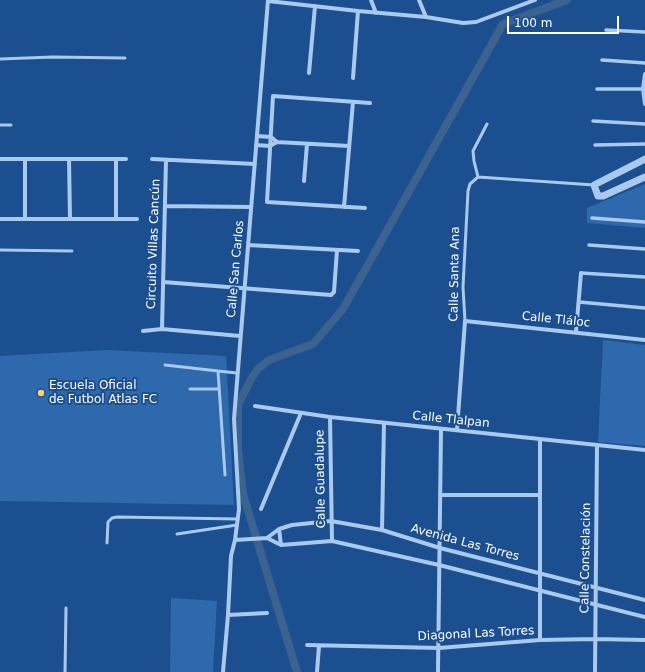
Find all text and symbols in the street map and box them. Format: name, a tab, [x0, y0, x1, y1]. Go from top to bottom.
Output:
scale bar	[509, 8, 621, 34]
text: 100 m	[514, 16, 552, 30]
street label: Circuito Villas Cancún	[145, 179, 163, 309]
street label: Calle San Carlos	[225, 220, 247, 318]
street label: Calle Santa Ana	[447, 226, 463, 322]
street label: Calle Tláloc	[521, 309, 591, 331]
place label: Escuela Oficial de Futbol Atlas FC	[49, 379, 157, 407]
marker: Escuela Oficial de Futbol Atlas FC	[36, 388, 46, 398]
street label: Calle Tlalpan	[412, 409, 490, 431]
street label: Calle Guadalupe	[313, 429, 329, 529]
street label: Calle Constelación	[578, 502, 594, 614]
street label: Avenida Las Torres	[409, 522, 521, 564]
street label: Diagonal Las Torres	[417, 624, 535, 644]

